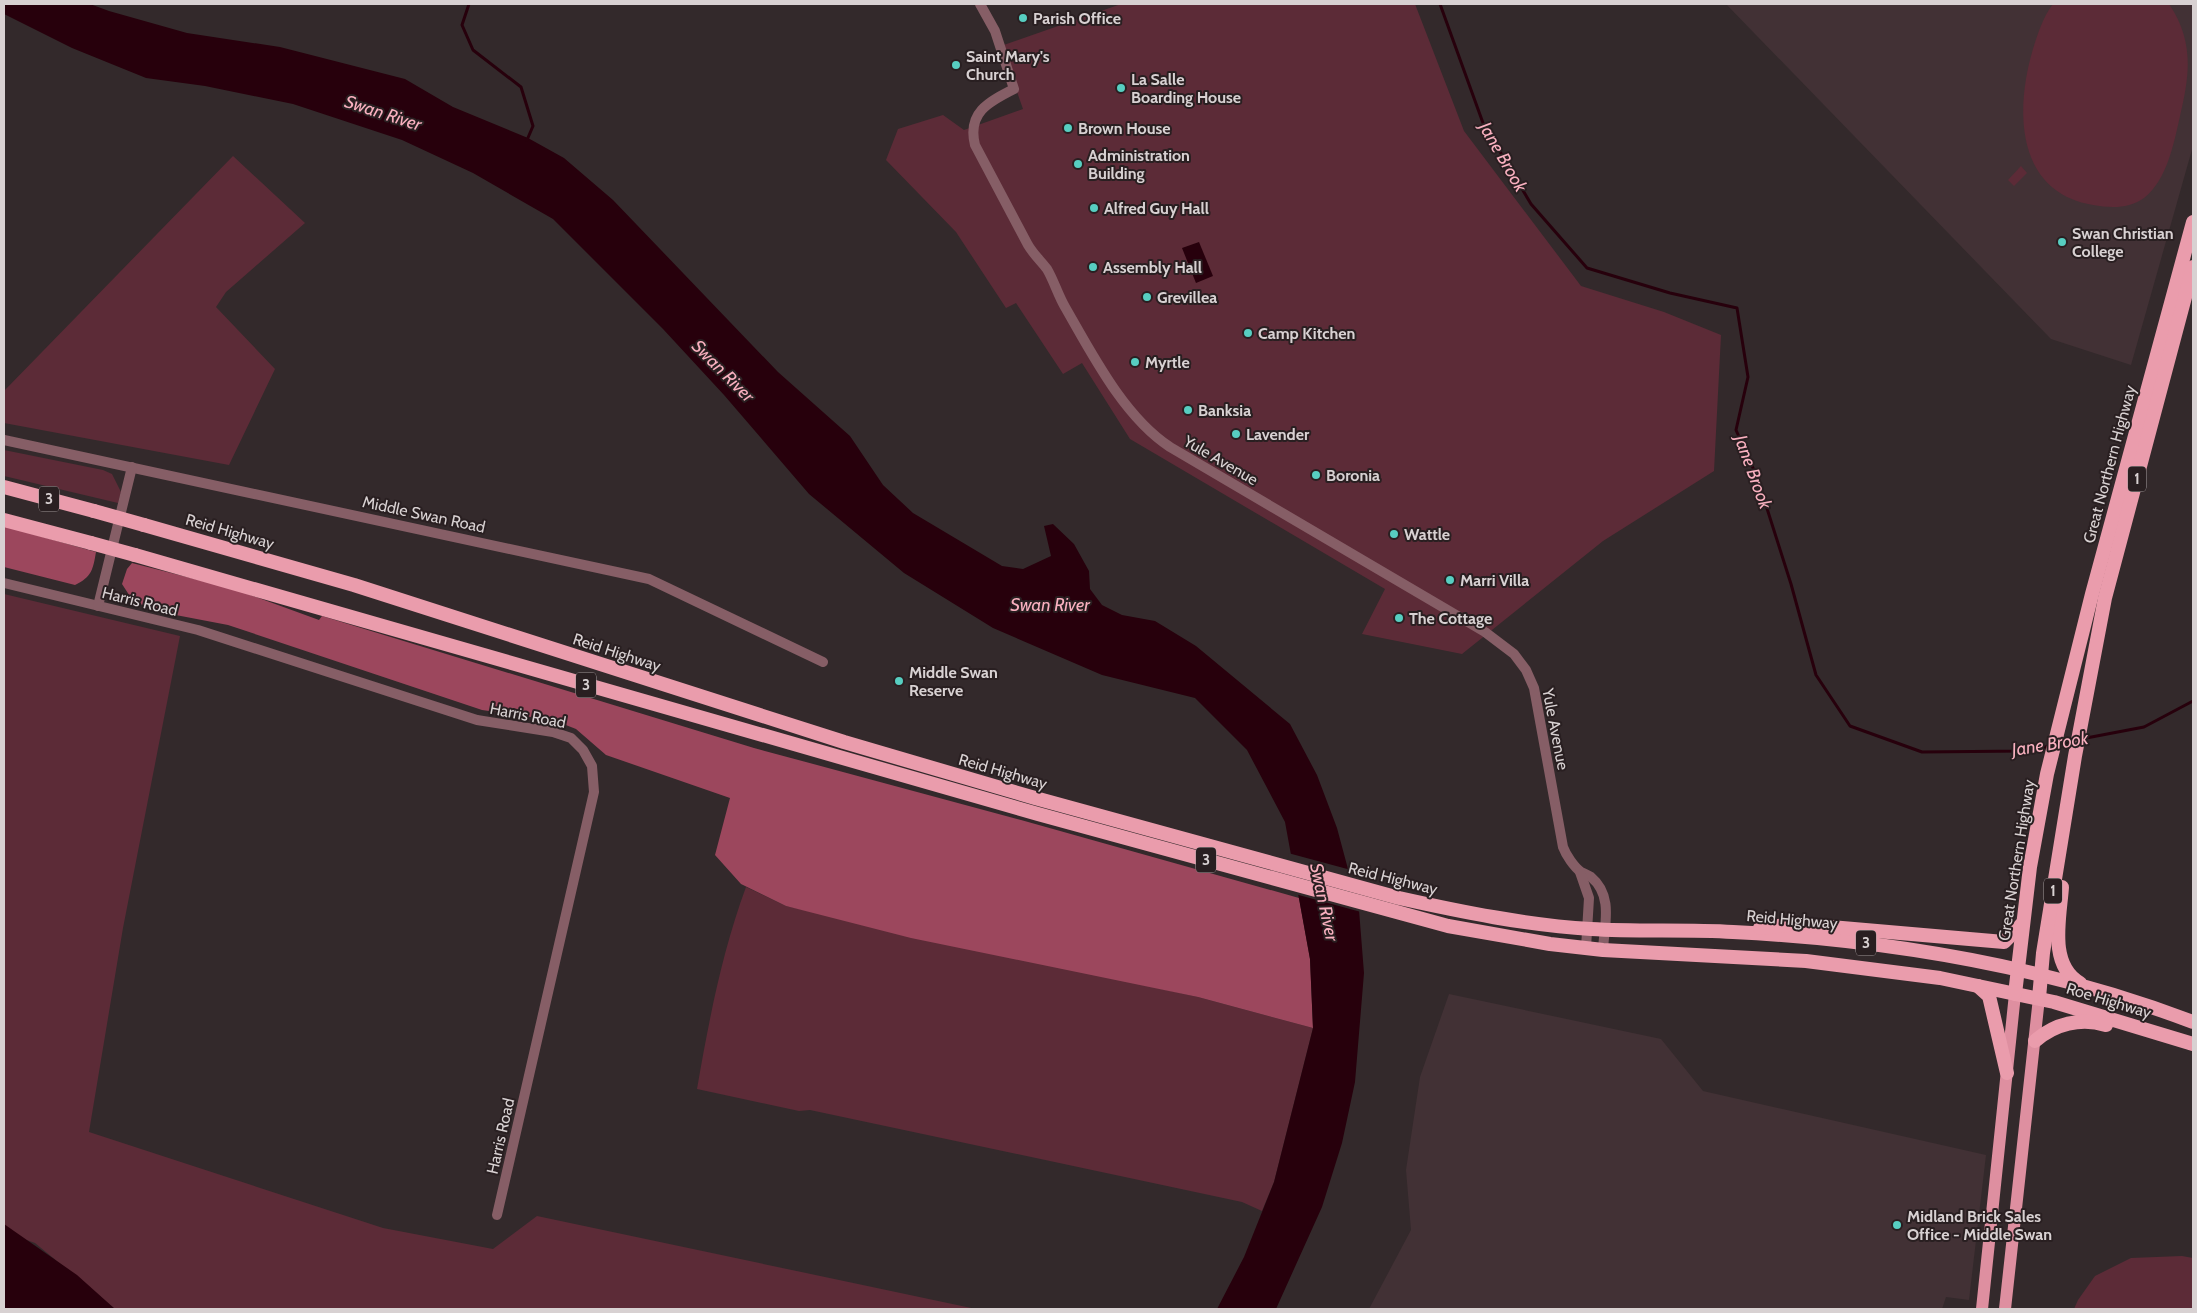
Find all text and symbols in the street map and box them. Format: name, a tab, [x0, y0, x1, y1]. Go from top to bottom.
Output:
place label: Parish Office	[1033, 9, 1121, 28]
marker: Parish Office	[1017, 12, 1029, 24]
place label: Saint Mary's Church	[966, 47, 1050, 84]
marker: Saint Mary's Church	[950, 59, 962, 71]
place label: La Salle Boarding House	[1131, 70, 1241, 107]
marker: La Salle Boarding House	[1115, 82, 1127, 94]
water label: Swan River	[342, 90, 426, 136]
water label: Jane Brook	[1473, 116, 1532, 197]
place label: Brown House	[1078, 119, 1171, 138]
marker: Brown House	[1062, 122, 1074, 134]
place label: Administration Building	[1088, 146, 1190, 183]
marker: Administration Building	[1072, 158, 1084, 170]
place label: Alfred Guy Hall	[1104, 199, 1209, 218]
marker: Alfred Guy Hall	[1088, 202, 1100, 214]
place label: Swan Christian College	[2072, 224, 2174, 261]
marker: Swan Christian College	[2056, 236, 2068, 248]
place label: Assembly Hall	[1103, 258, 1202, 277]
marker: Assembly Hall	[1087, 261, 1099, 273]
place label: Grevillea	[1157, 288, 1217, 307]
marker: Grevillea	[1141, 291, 1153, 303]
place label: Camp Kitchen	[1258, 324, 1355, 343]
marker: Camp Kitchen	[1242, 327, 1254, 339]
water label: Swan River	[687, 335, 760, 408]
place label: Myrtle	[1145, 353, 1190, 372]
marker: Myrtle	[1129, 356, 1141, 368]
street label: Great Northern Highway	[2079, 383, 2140, 545]
place label: Banksia	[1198, 401, 1251, 420]
marker: Banksia	[1182, 404, 1194, 416]
place label: Lavender	[1246, 425, 1310, 444]
marker: Lavender	[1230, 428, 1242, 440]
water label: Jane Brook	[1729, 430, 1777, 513]
street label: Yule Avenue	[1179, 431, 1261, 489]
place label: Boronia	[1326, 466, 1380, 485]
road number: 1	[2128, 466, 2146, 492]
marker: Boronia	[1310, 469, 1322, 481]
road number: 3	[39, 486, 59, 512]
street label: Middle Swan Road	[361, 492, 487, 537]
street label: Reid Highway	[183, 510, 276, 553]
place label: Wattle	[1404, 525, 1450, 544]
marker: Wattle	[1388, 528, 1400, 540]
place label: Marri Villa	[1460, 571, 1529, 590]
marker: Marri Villa	[1444, 574, 1456, 586]
street label: Harris Road	[100, 583, 180, 620]
water label: Swan River	[1010, 594, 1091, 616]
place label: The Cottage	[1409, 609, 1492, 628]
marker: The Cottage	[1393, 612, 1405, 624]
street label: Reid Highway	[570, 629, 663, 676]
place label: Middle Swan Reserve	[909, 663, 998, 700]
road number: 3	[576, 672, 596, 698]
marker: Middle Swan Reserve	[893, 675, 905, 687]
street label: Yule Avenue	[1538, 686, 1573, 771]
street label: Harris Road	[488, 699, 568, 732]
water label: Jane Brook	[2008, 727, 2091, 761]
street label: Reid Highway	[956, 750, 1049, 793]
street label: Great Northern Highway	[1994, 778, 2039, 942]
road number: 3	[1196, 848, 1216, 872]
street label: Reid Highway	[1346, 858, 1440, 899]
water label: Swan River	[1305, 861, 1343, 945]
road number: 1	[2044, 878, 2062, 904]
street label: Reid Highway	[1746, 906, 1838, 933]
road number: 3	[1856, 930, 1876, 956]
street label: Roe Highway	[2064, 979, 2154, 1022]
street label: Harris Road	[483, 1096, 518, 1176]
place label: Midland Brick Sales Office - Middle Swan	[1907, 1207, 2052, 1244]
marker: Midland Brick Sales Office - Middle Swan	[1891, 1219, 1903, 1231]

